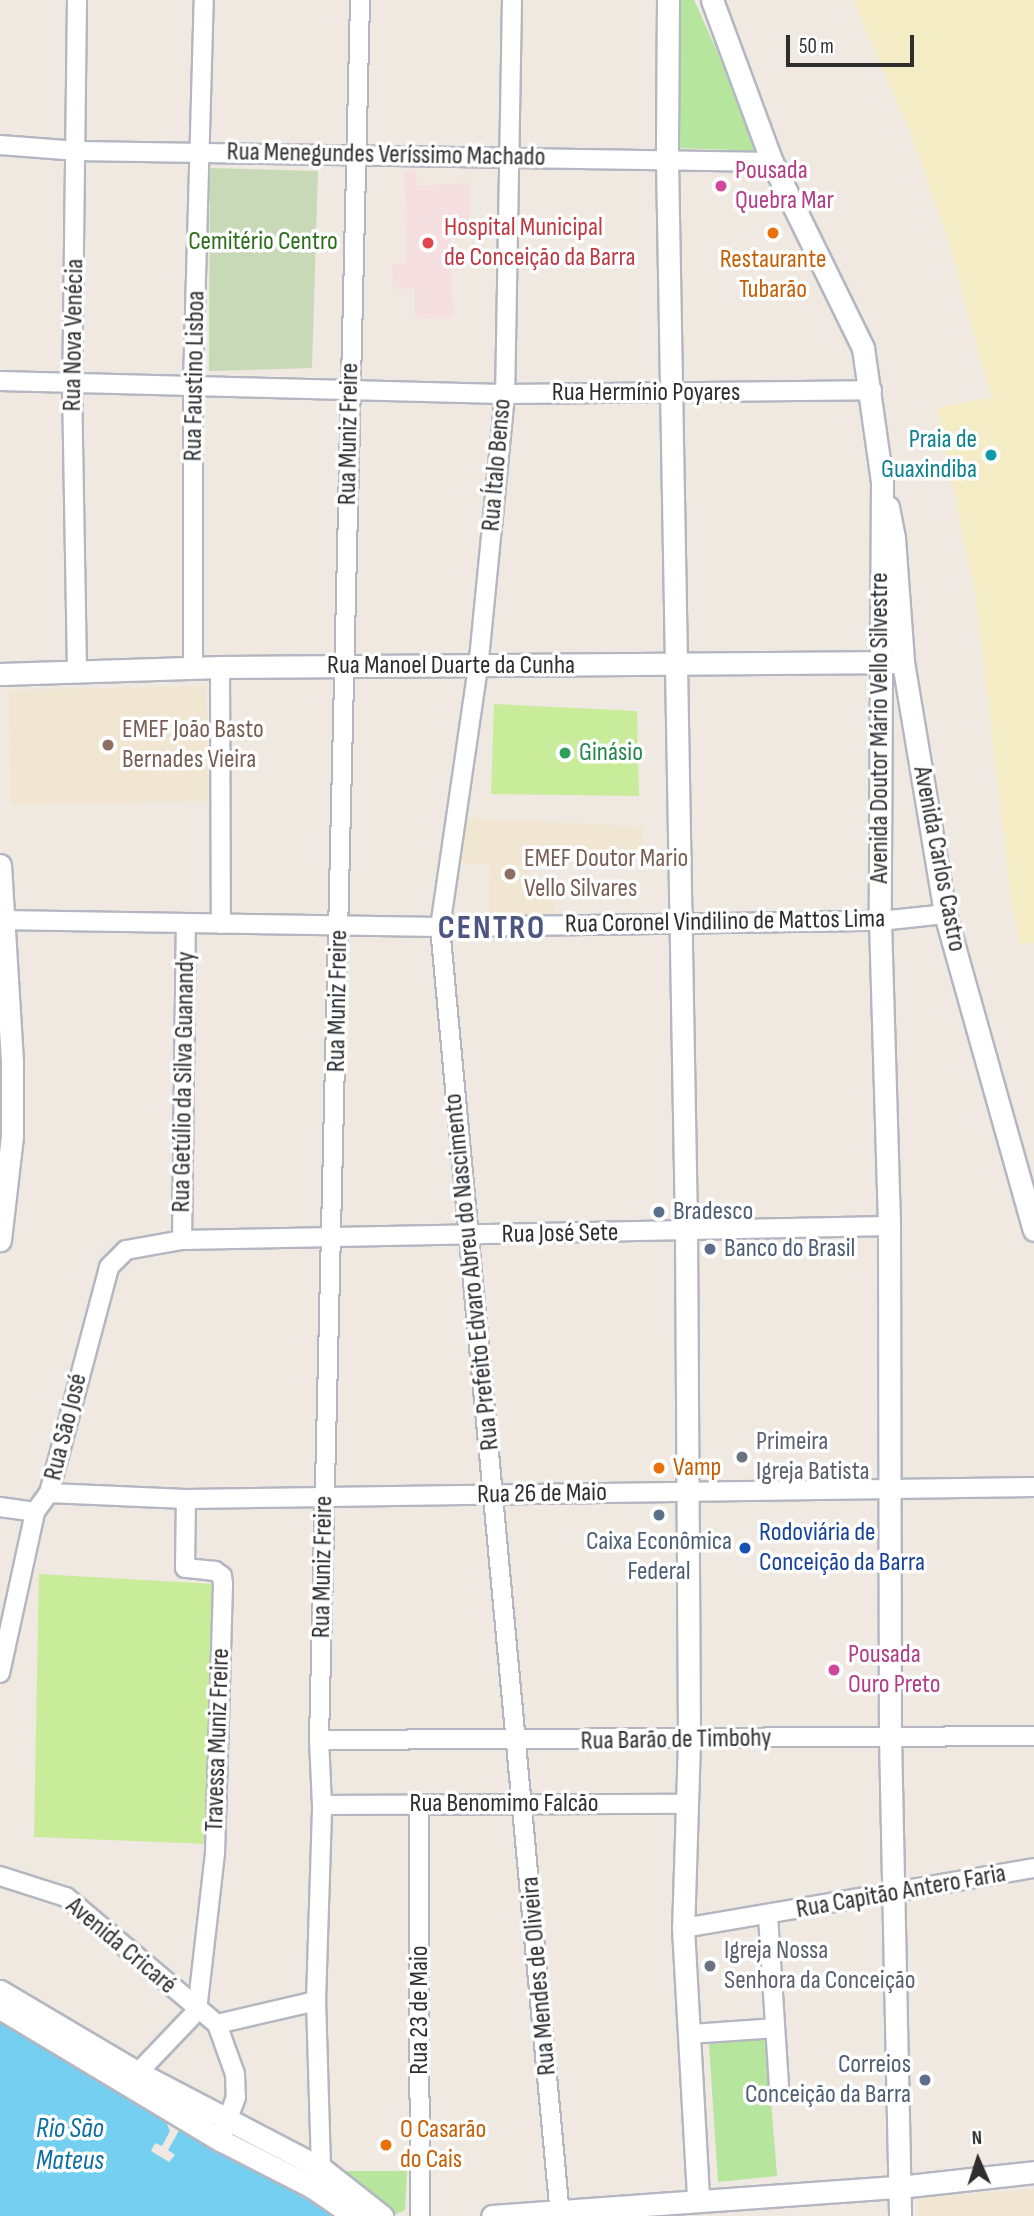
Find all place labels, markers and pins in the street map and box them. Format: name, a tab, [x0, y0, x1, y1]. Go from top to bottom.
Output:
place label: Pousada Quebra Mar	[735, 155, 834, 216]
marker: Pousada Quebra Mar	[713, 178, 729, 194]
place label: Hospital Municipal de Conceição da Barra	[444, 212, 635, 274]
marker: Restaurante Tubarão	[765, 225, 781, 241]
marker: Hospital Municipal de Conceição da Barra	[418, 233, 438, 253]
place label: Restaurante Tubarão	[720, 244, 826, 306]
place label: Praia de Guaxindiba	[881, 424, 977, 486]
marker: Praia de Guaxindiba	[983, 447, 999, 463]
place label: EMEF João Basto Bernades Vieira	[122, 714, 264, 776]
marker: EMEF João Basto Bernades Vieira	[100, 737, 116, 753]
place label: Ginásio	[579, 737, 643, 769]
marker: Ginásio	[557, 745, 573, 761]
place label: EMEF Doutor Mario Vello Silvares	[524, 843, 688, 904]
marker: EMEF Doutor Mario Vello Silvares	[502, 866, 518, 882]
place label: Bradesco	[673, 1196, 753, 1228]
marker: Bradesco	[651, 1204, 667, 1220]
place label: Banco do Brasil	[724, 1233, 855, 1265]
marker: Banco do Brasil	[702, 1241, 718, 1257]
place label: Primeira Igreja Batista	[756, 1426, 869, 1488]
marker: Primeira Igreja Batista	[734, 1449, 750, 1465]
place label: Vamp	[673, 1452, 721, 1484]
marker: Vamp	[651, 1460, 667, 1476]
marker: Caixa Econômica Federal	[651, 1507, 667, 1523]
place label: Rodoviária de Conceição da Barra	[759, 1517, 925, 1578]
place label: Caixa Econômica Federal	[586, 1526, 732, 1588]
marker: Rodoviária de Conceição da Barra	[737, 1540, 753, 1556]
place label: Pousada Ouro Preto	[848, 1639, 941, 1700]
marker: Pousada Ouro Preto	[826, 1662, 842, 1678]
place label: Igreja Nossa Senhora da Conceição	[724, 1935, 916, 1996]
marker: Igreja Nossa Senhora da Conceição	[702, 1958, 718, 1974]
place label: Correios Conceição da Barra	[745, 2049, 911, 2110]
marker: Correios Conceição da Barra	[917, 2072, 933, 2088]
place label: O Casarão do Cais	[400, 2114, 486, 2176]
marker: O Casarão do Cais	[378, 2137, 394, 2153]

